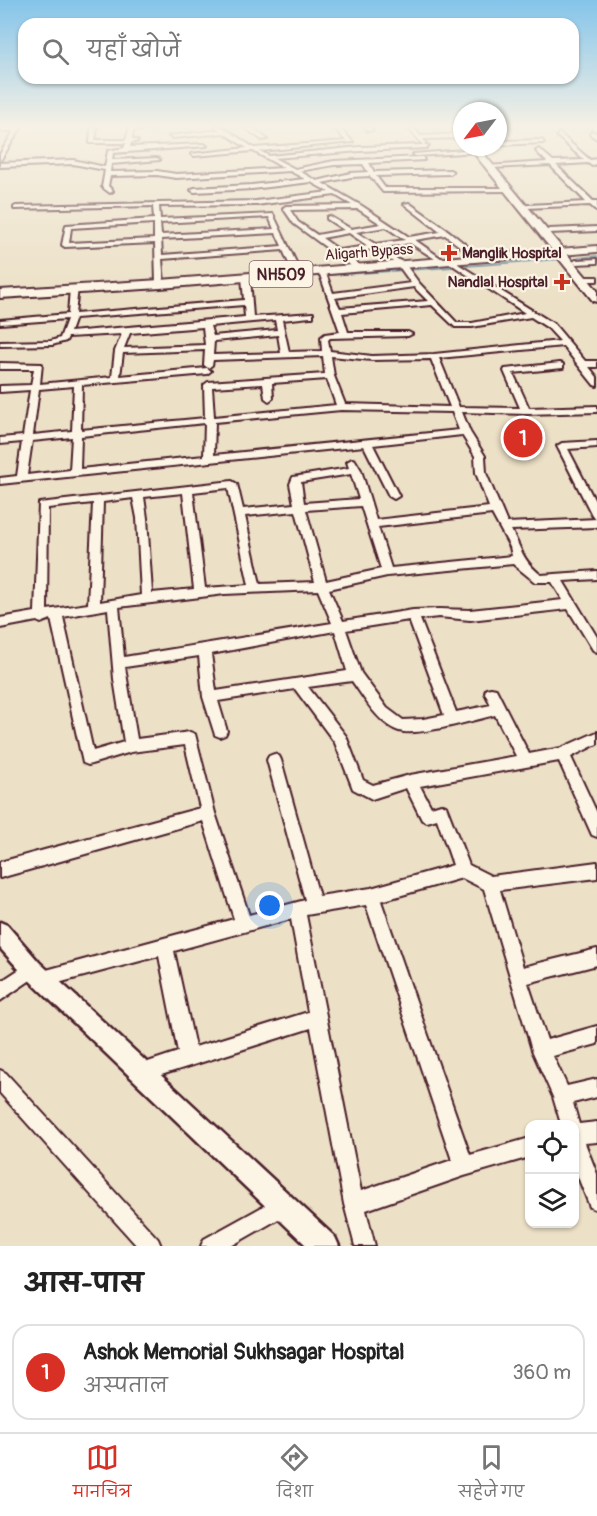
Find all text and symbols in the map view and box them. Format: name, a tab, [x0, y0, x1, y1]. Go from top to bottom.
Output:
search box	[18, 18, 579, 84]
icon: search	[39, 35, 72, 68]
text: यहाँ खोजें	[87, 36, 181, 64]
north arrow	[453, 102, 507, 156]
street label: Aligarh Bypass	[324, 240, 414, 265]
marker: Manglik Hospital	[440, 244, 458, 262]
place label: Manglik Hospital	[462, 244, 562, 263]
road number: NH509	[250, 261, 312, 287]
place label: Nandlal Hospital	[448, 273, 548, 292]
marker: Nandlal Hospital	[553, 273, 571, 291]
pin: 1	[504, 416, 542, 460]
your location	[255, 891, 284, 920]
map controls	[525, 1120, 579, 1228]
button: locate	[525, 1120, 579, 1174]
button: layers	[525, 1174, 579, 1228]
text: आस-पास	[24, 1268, 143, 1300]
text: Ashok Memorial Sukhsagar Hospital	[83, 1338, 405, 1366]
text: 1	[42, 1360, 49, 1385]
text: 360 m	[512, 1360, 571, 1385]
text: अस्पताल	[83, 1373, 168, 1398]
tab: मानचित्र	[73, 1441, 131, 1509]
tab: दिशा	[277, 1441, 313, 1509]
tab: सहेजे गए	[458, 1441, 524, 1509]

